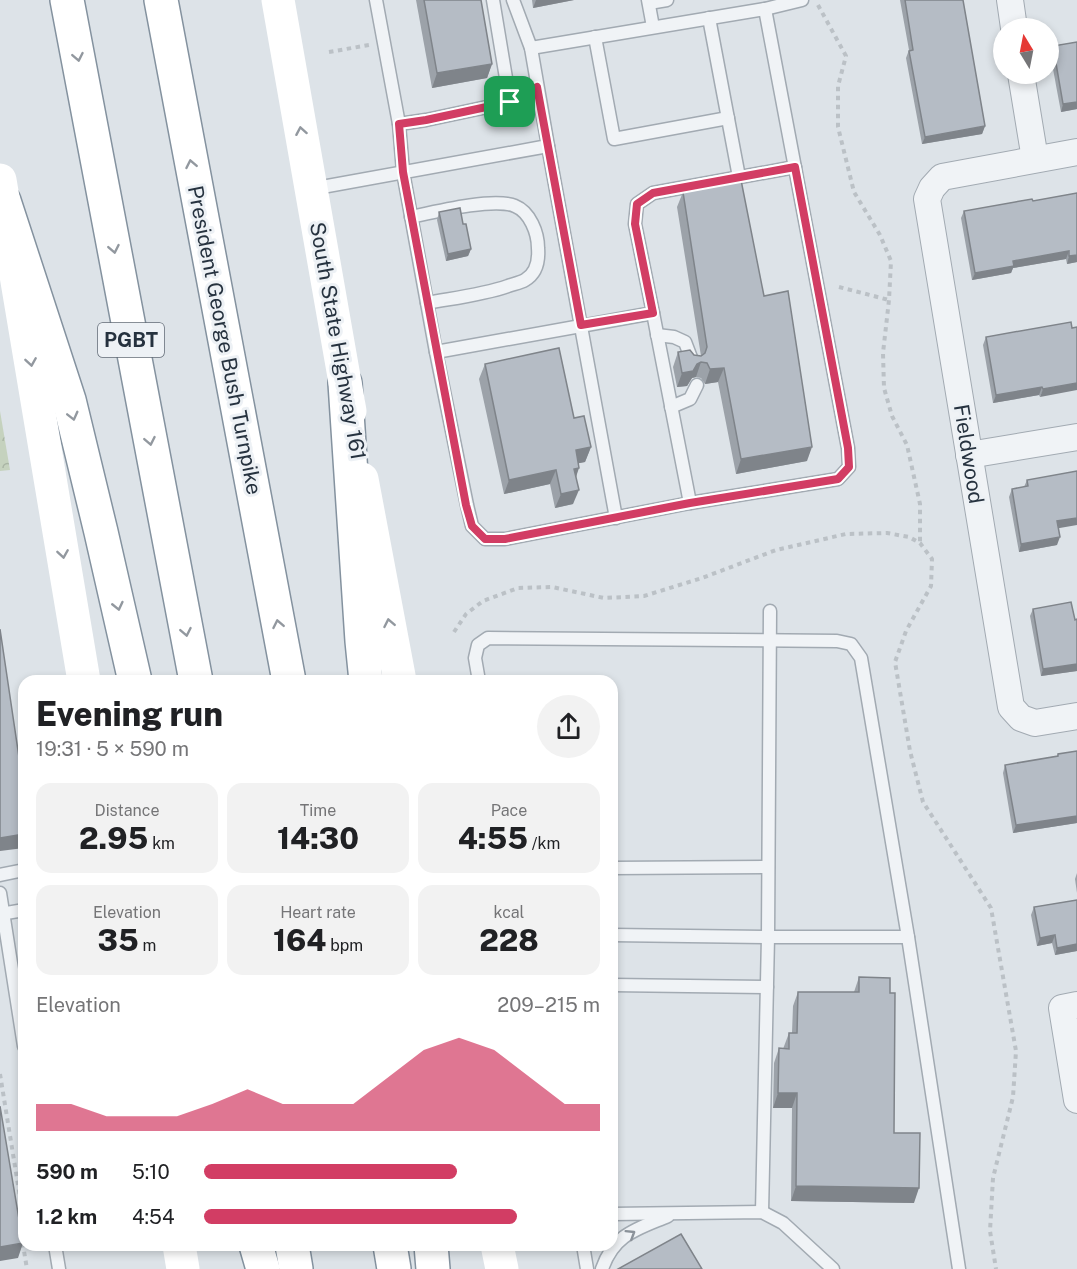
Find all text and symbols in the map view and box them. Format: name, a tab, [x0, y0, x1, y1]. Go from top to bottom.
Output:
north arrow	[993, 18, 1059, 84]
map controls	[993, 18, 1059, 84]
one-way arrow	[71, 52, 84, 62]
pin	[484, 76, 535, 127]
icon: arrive	[493, 85, 526, 118]
one-way arrow	[295, 127, 307, 136]
one-way arrow	[186, 159, 198, 168]
street label: President George Bush Turnpike	[183, 183, 267, 497]
street label: South State Highway 161	[305, 220, 371, 462]
one-way arrow	[107, 244, 120, 254]
road number: PGBT	[98, 323, 164, 357]
one-way arrow	[24, 357, 37, 367]
street label: Fieldwood	[949, 402, 989, 506]
one-way arrow	[65, 411, 78, 421]
one-way arrow	[143, 435, 156, 445]
one-way arrow	[56, 549, 69, 559]
one-way arrow	[111, 601, 124, 611]
one-way arrow	[272, 619, 285, 629]
one-way arrow	[383, 619, 396, 629]
one-way arrow	[180, 628, 192, 637]
text: Evening run	[36, 695, 223, 733]
button: share	[537, 695, 600, 758]
text: 19:31 · 5 × 590 m	[36, 737, 189, 761]
text: Distance	[95, 801, 159, 820]
text: Time	[300, 801, 336, 820]
text: Pace	[491, 801, 527, 820]
text: 2.95	[79, 820, 148, 856]
text: 14:30	[277, 820, 359, 856]
text: 4:55	[458, 820, 528, 856]
text: km	[148, 834, 175, 853]
text: /km	[528, 834, 560, 853]
text: Elevation	[93, 903, 161, 922]
text: Heart rate	[280, 903, 356, 922]
text: kcal	[494, 903, 524, 922]
text: 35	[98, 922, 139, 958]
text: 164	[273, 922, 326, 958]
text: 228	[479, 922, 539, 958]
text: m	[139, 936, 156, 955]
text: bpm	[326, 936, 363, 955]
text: Elevation	[36, 993, 121, 1017]
text: 209–215 m	[497, 993, 600, 1017]
text: 590 m	[36, 1160, 98, 1184]
text: 5:10	[132, 1160, 170, 1184]
text: 1.2 km	[36, 1205, 97, 1229]
text: 4:54	[132, 1205, 174, 1229]
one-way arrow	[624, 1230, 635, 1241]

